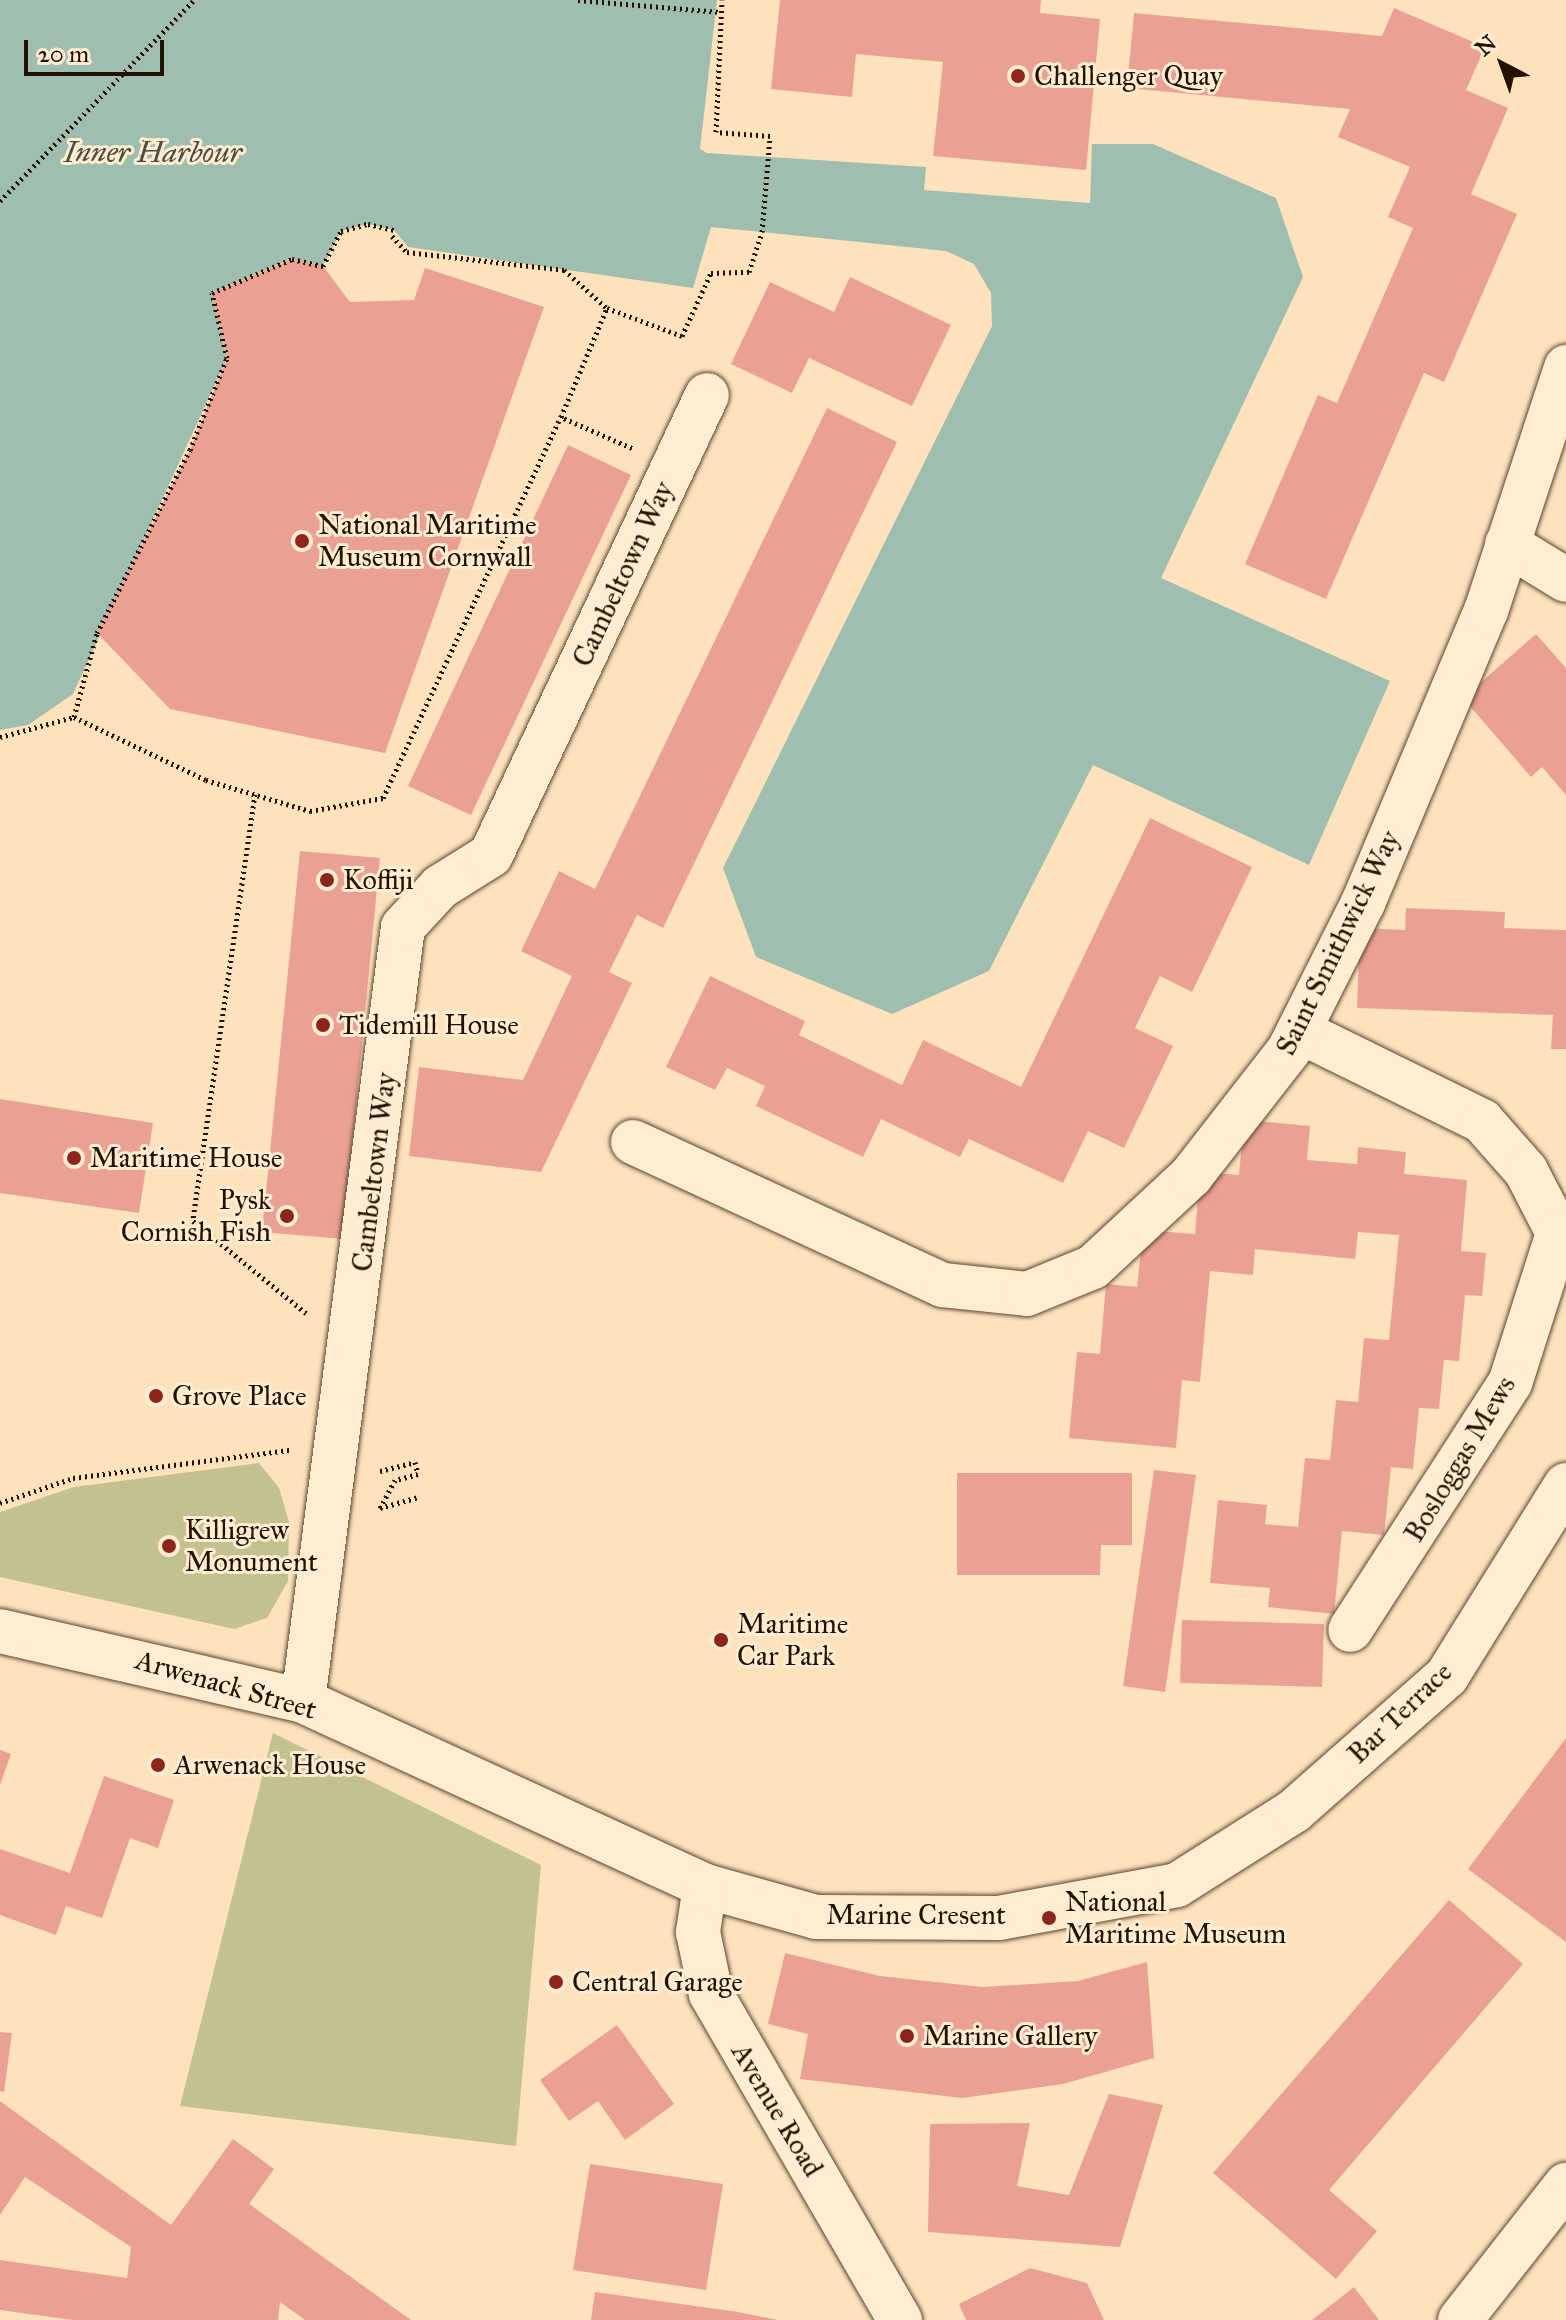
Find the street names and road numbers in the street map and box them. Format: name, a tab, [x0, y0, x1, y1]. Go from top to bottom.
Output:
street label: Cambeltown Way	[565, 476, 681, 672]
street label: Saint Smithwick Way	[1269, 825, 1407, 1061]
street label: Cambeltown Way	[345, 1070, 403, 1274]
street label: Bosloggas Mews	[1397, 1370, 1523, 1548]
street label: Arwenack Street	[132, 1643, 320, 1727]
street label: Bar Terrace	[1341, 1655, 1459, 1771]
street label: Marine Cresent	[826, 1898, 1006, 1932]
street label: Avenue Road	[724, 2037, 830, 2183]

